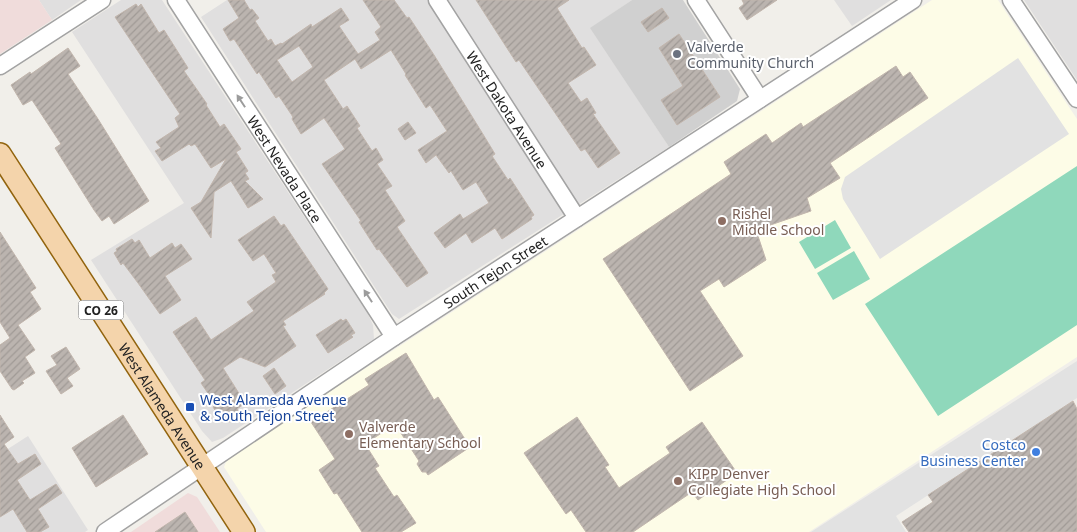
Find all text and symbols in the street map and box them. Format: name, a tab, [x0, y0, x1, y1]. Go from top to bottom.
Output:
place label: Valverde Community Church	[687, 37, 814, 72]
street label: West Dakota Avenue	[463, 47, 552, 172]
marker: Valverde Community Church	[671, 48, 683, 60]
one-way arrow	[237, 94, 246, 108]
street label: West Nevada Place	[244, 112, 327, 226]
place label: Rishel Middle School	[732, 204, 824, 239]
marker: Rishel Middle School	[716, 215, 728, 227]
street label: South Tejon Street	[439, 231, 551, 312]
one-way arrow	[363, 289, 373, 303]
road number: CO 26	[78, 300, 124, 320]
street label: West Alameda Avenue	[115, 339, 211, 473]
place label: West Alameda Avenue & South Tejon Street	[200, 390, 347, 425]
marker: West Alameda Avenue & South Tejon Street	[184, 401, 196, 413]
place label: Valverde Elementary School	[359, 417, 481, 452]
marker: Valverde Elementary School	[343, 428, 355, 440]
place label: Costco Business Center	[920, 435, 1026, 470]
marker: Costco Business Center	[1030, 446, 1042, 458]
place label: KIPP Denver Collegiate High School	[688, 464, 836, 499]
marker: KIPP Denver Collegiate High School	[672, 475, 684, 487]

